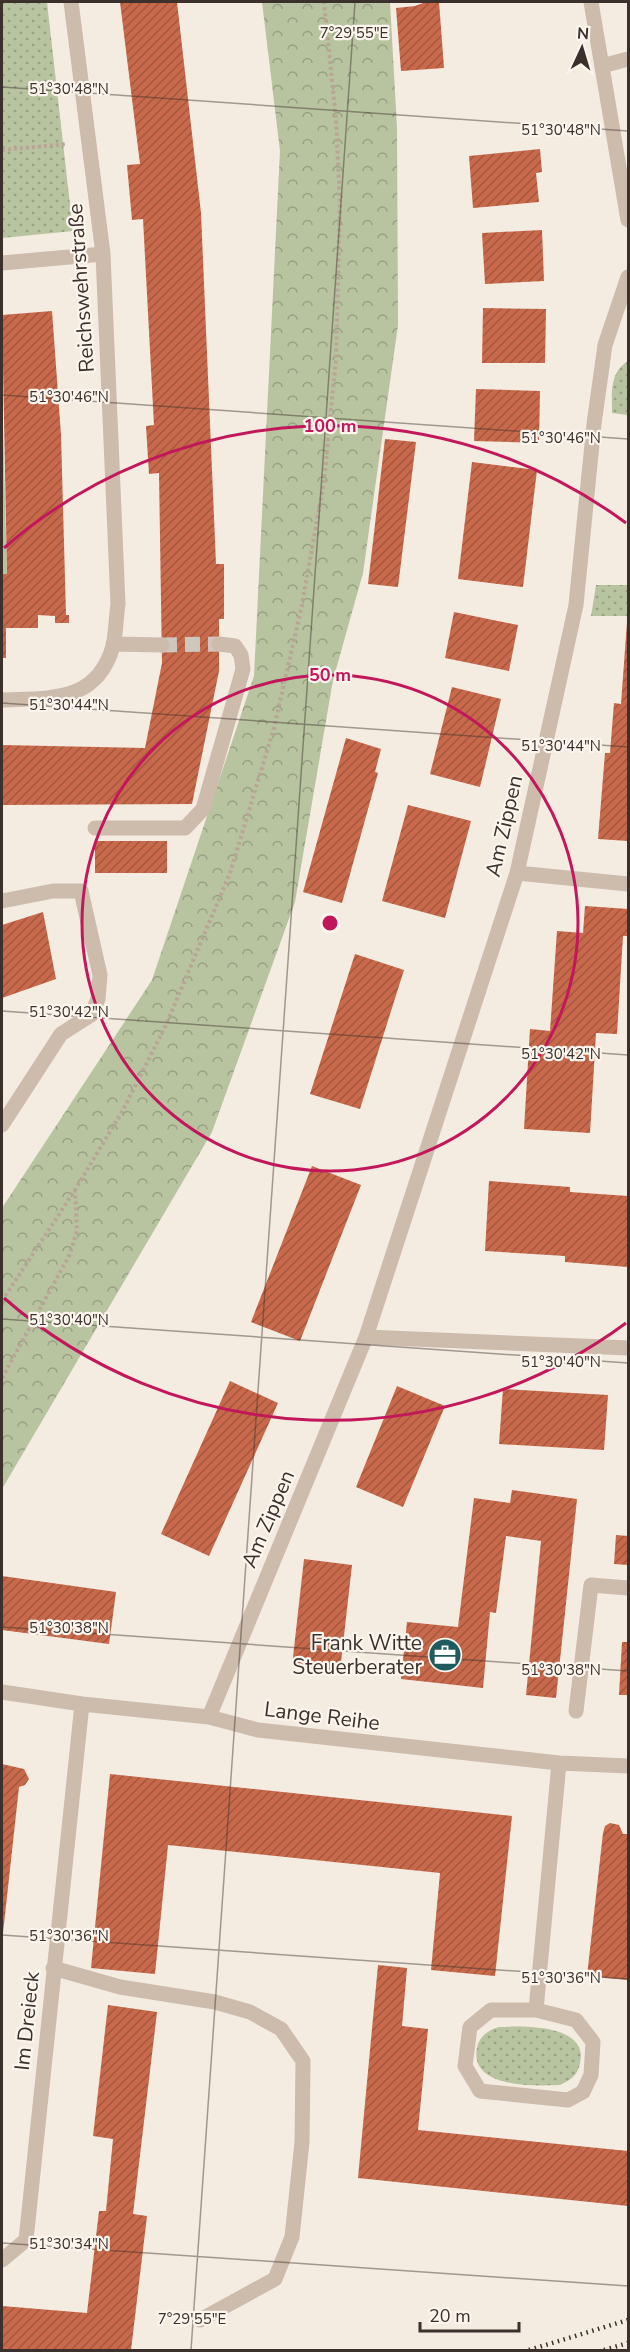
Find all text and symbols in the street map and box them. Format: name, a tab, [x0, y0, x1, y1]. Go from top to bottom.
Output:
north arrow	[552, 18, 612, 78]
text: 7°29'55"E	[320, 23, 388, 43]
text: N	[576, 23, 590, 45]
text: 51°30'48"N	[29, 79, 109, 99]
text: 51°30'48"N	[521, 120, 601, 140]
street label: Reichswehrstraße	[61, 203, 101, 373]
text: 51°30'46"N	[29, 387, 109, 407]
text: 100 m	[303, 414, 357, 438]
text: 51°30'46"N	[521, 428, 601, 448]
text: 50 m	[309, 663, 351, 687]
text: 51°30'44"N	[29, 695, 109, 715]
text: 51°30'44"N	[521, 736, 601, 756]
street label: Am Zippen	[479, 772, 529, 880]
centre of rings	[320, 913, 340, 933]
text: 51°30'42"N	[29, 1002, 109, 1022]
text: 51°30'42"N	[521, 1044, 601, 1064]
text: 51°30'40"N	[29, 1310, 109, 1330]
text: 51°30'40"N	[521, 1352, 601, 1372]
street label: Am Zippen	[235, 1466, 301, 1572]
text: 51°30'38"N	[29, 1618, 109, 1638]
place label: Frank Witte Steuerberater	[292, 1629, 422, 1681]
office icon: Frank Witte Steuerberater	[427, 1637, 463, 1673]
text: 51°30'38"N	[521, 1660, 601, 1680]
street label: Lange Reihe	[263, 1695, 381, 1737]
text: 51°30'36"N	[29, 1926, 109, 1946]
text: 51°30'36"N	[521, 1968, 601, 1988]
street label: Im Dreieck	[8, 1970, 46, 2072]
text: 51°30'34"N	[29, 2234, 109, 2254]
scale bar	[420, 2295, 519, 2333]
text: 20 m	[429, 2304, 471, 2328]
text: 7°29'55"E	[158, 2309, 226, 2329]

